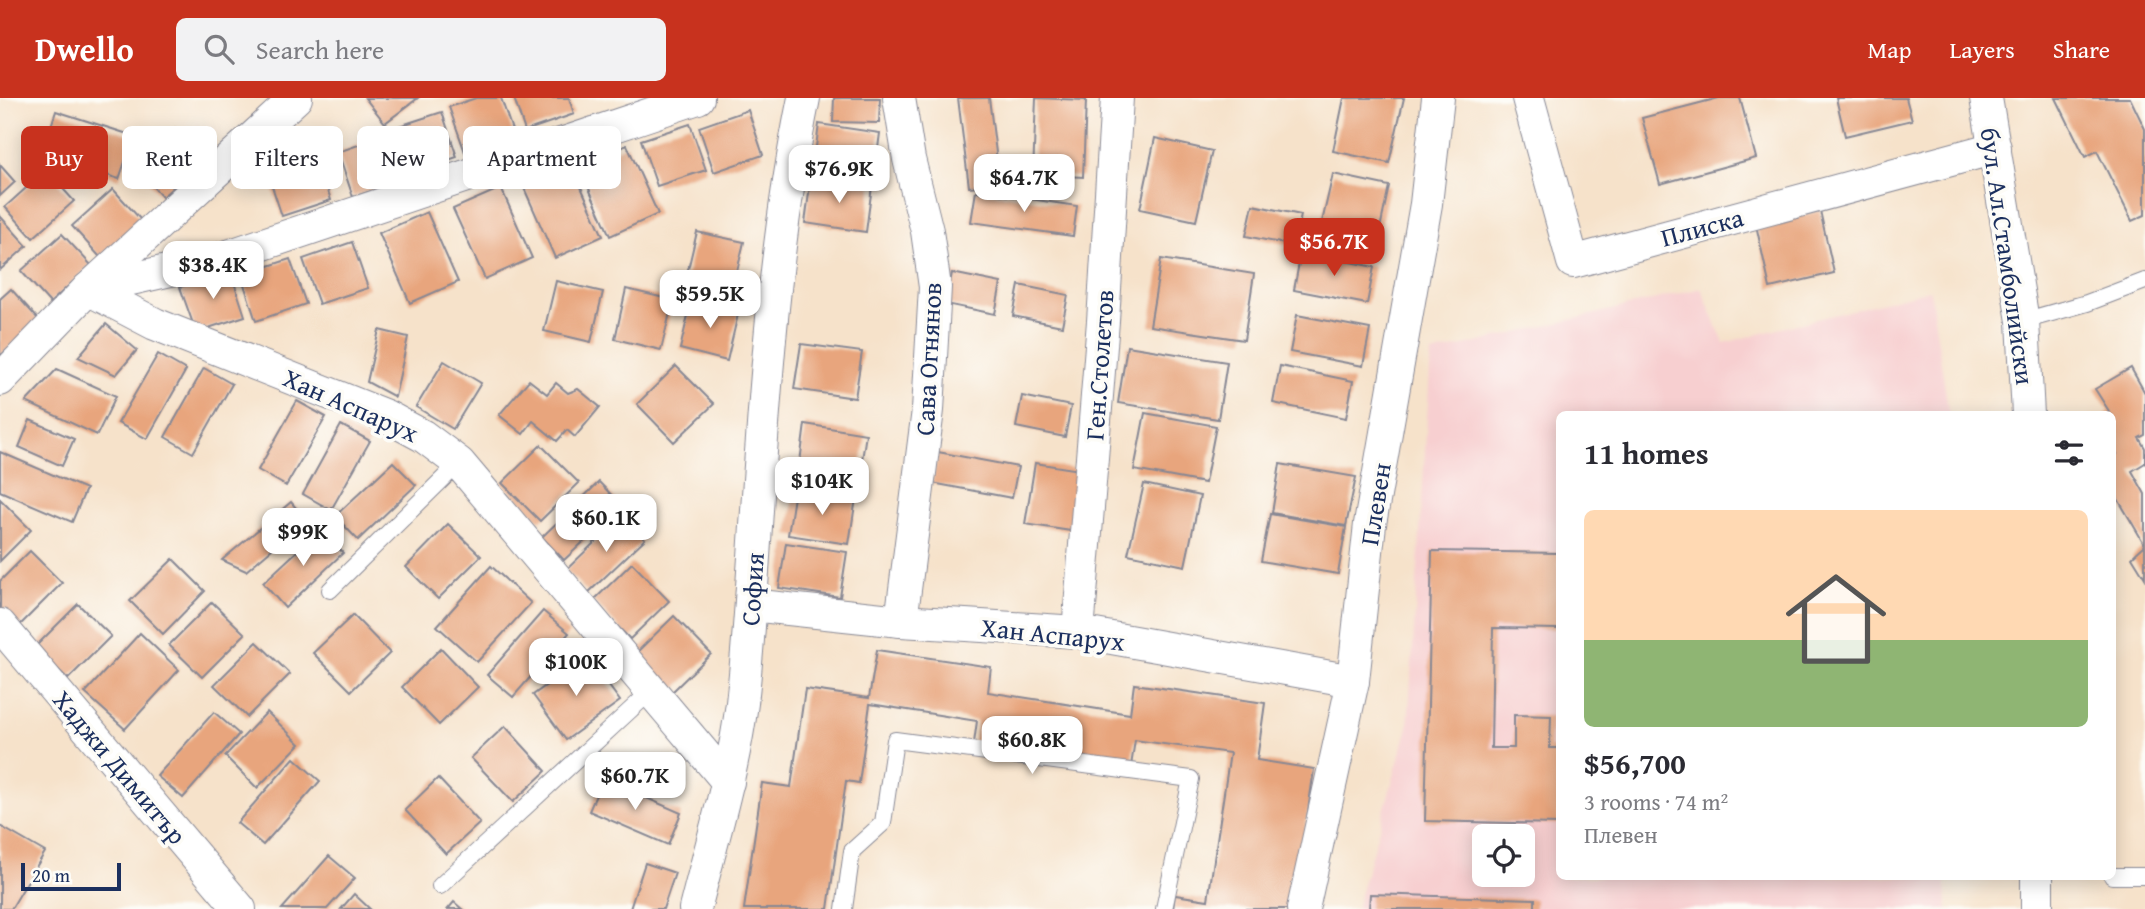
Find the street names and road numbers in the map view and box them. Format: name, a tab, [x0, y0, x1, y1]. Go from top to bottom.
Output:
street label: бул. Ал.Стамболийски	[1971, 125, 2045, 387]
street label: Плиска	[1656, 197, 1748, 257]
street label: Сава Огнянов	[905, 281, 951, 437]
street label: Ген.Столетов	[1074, 288, 1124, 442]
street label: Хан Аспарух	[277, 358, 425, 452]
street label: Плевен	[1349, 460, 1401, 548]
street label: София	[730, 551, 774, 627]
street label: Хан Аспарух	[979, 607, 1127, 661]
street label: Хаджи Димитър	[44, 681, 196, 853]

